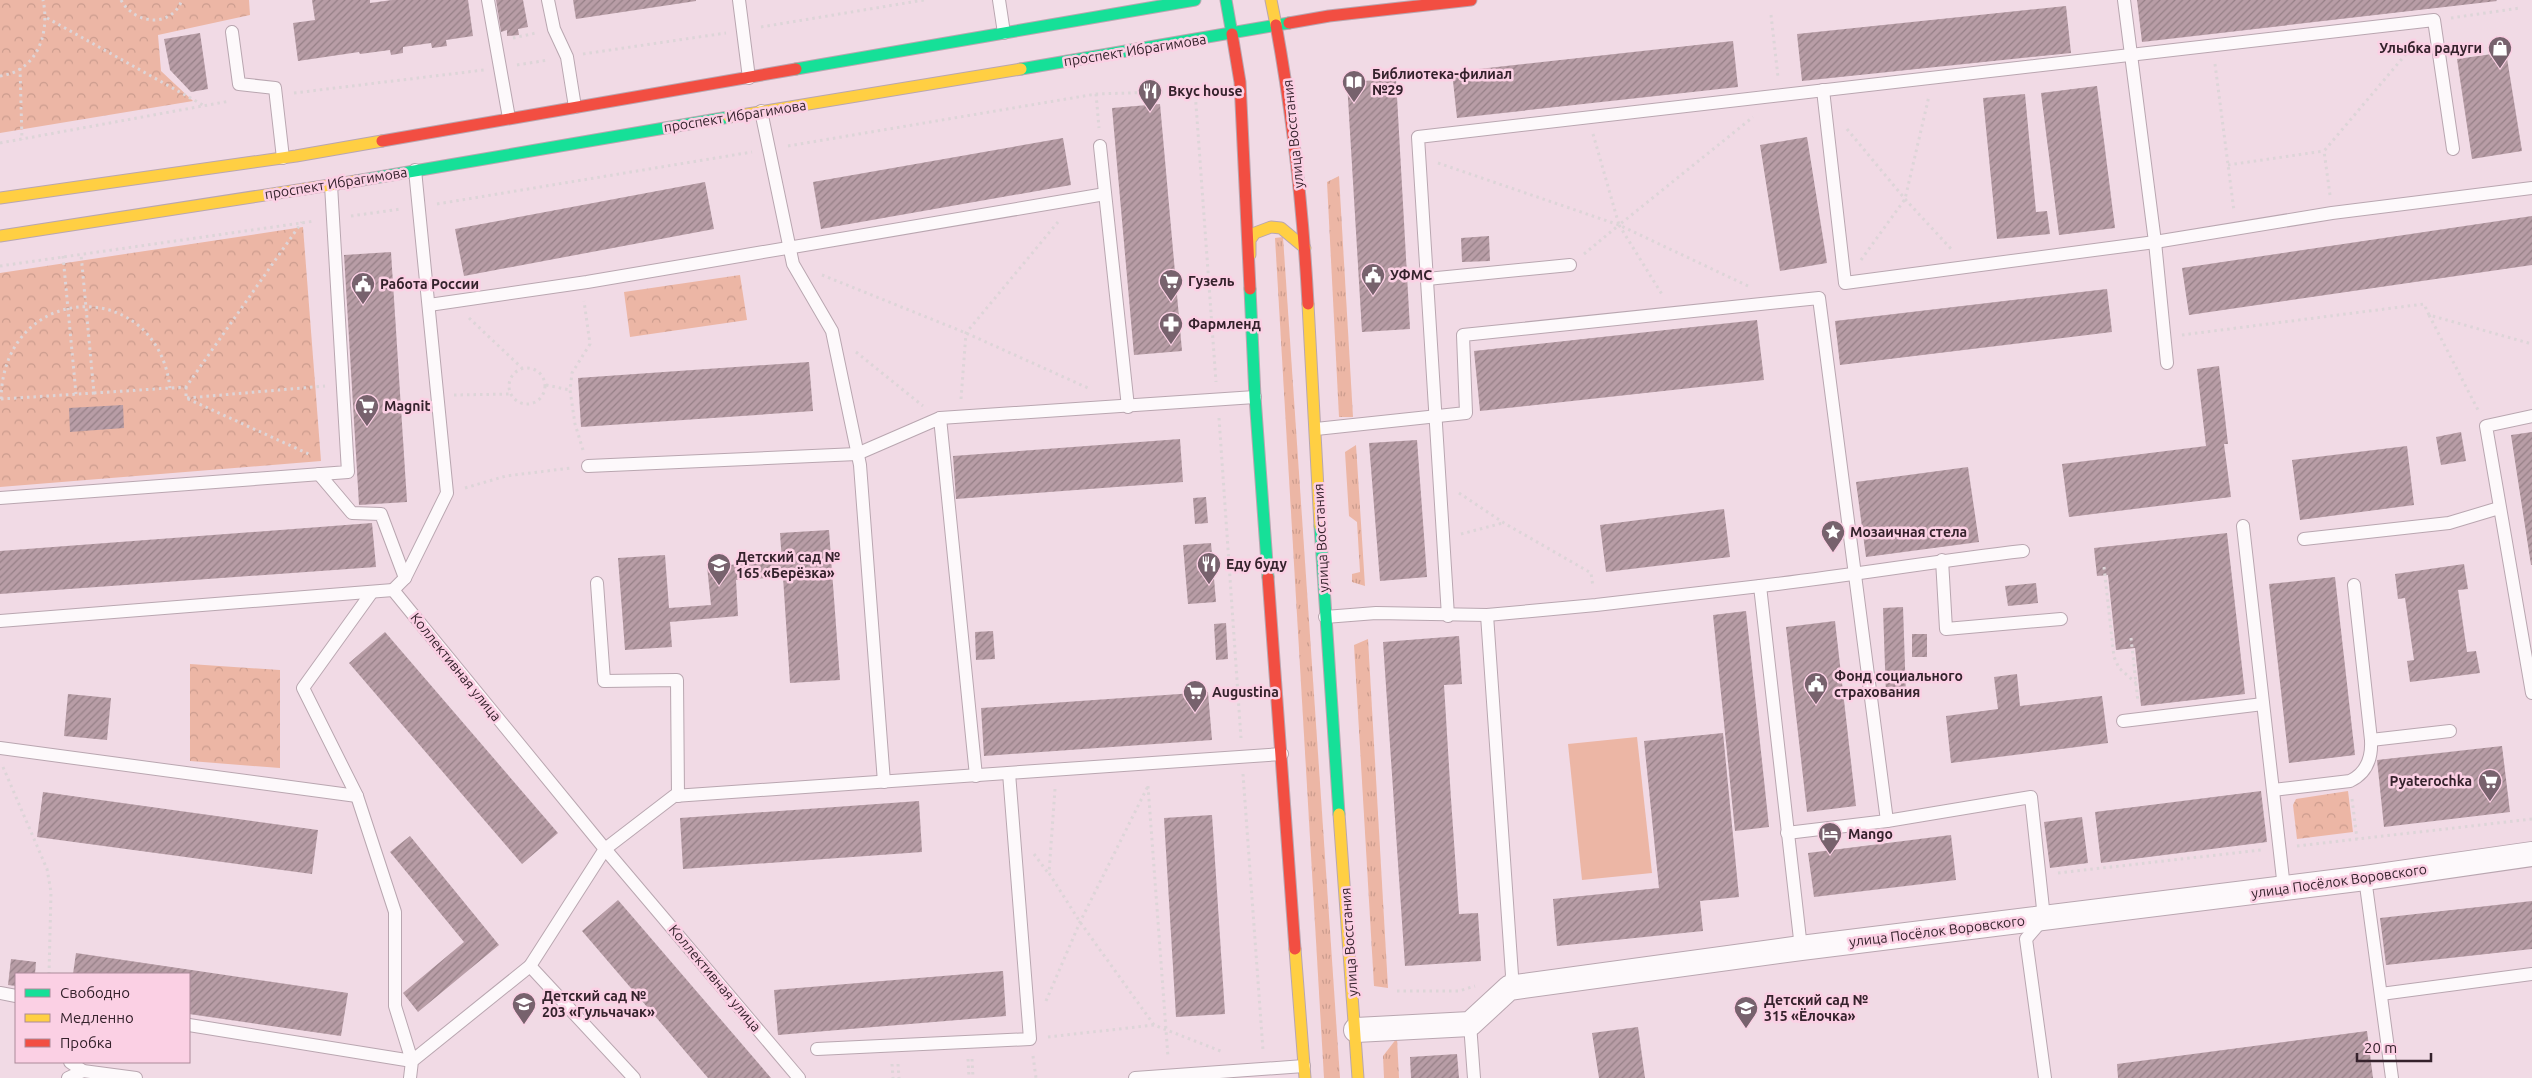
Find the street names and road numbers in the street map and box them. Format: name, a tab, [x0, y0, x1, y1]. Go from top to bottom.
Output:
street label: проспект Ибрагимова	[1063, 31, 1207, 69]
street label: улица Восстания	[1279, 79, 1307, 189]
street label: проспект Ибрагимова	[663, 97, 807, 135]
street label: проспект Ибрагимова	[264, 164, 408, 202]
street label: улица Восстания	[1310, 483, 1332, 593]
street label: Коллективная улица	[407, 610, 505, 724]
street label: улица Посёлок Воровского	[2250, 861, 2428, 901]
street label: улица Восстания	[1337, 887, 1361, 997]
street label: улица Посёлок Воровского	[1848, 912, 2026, 950]
street label: Коллективная улица	[666, 921, 764, 1035]

